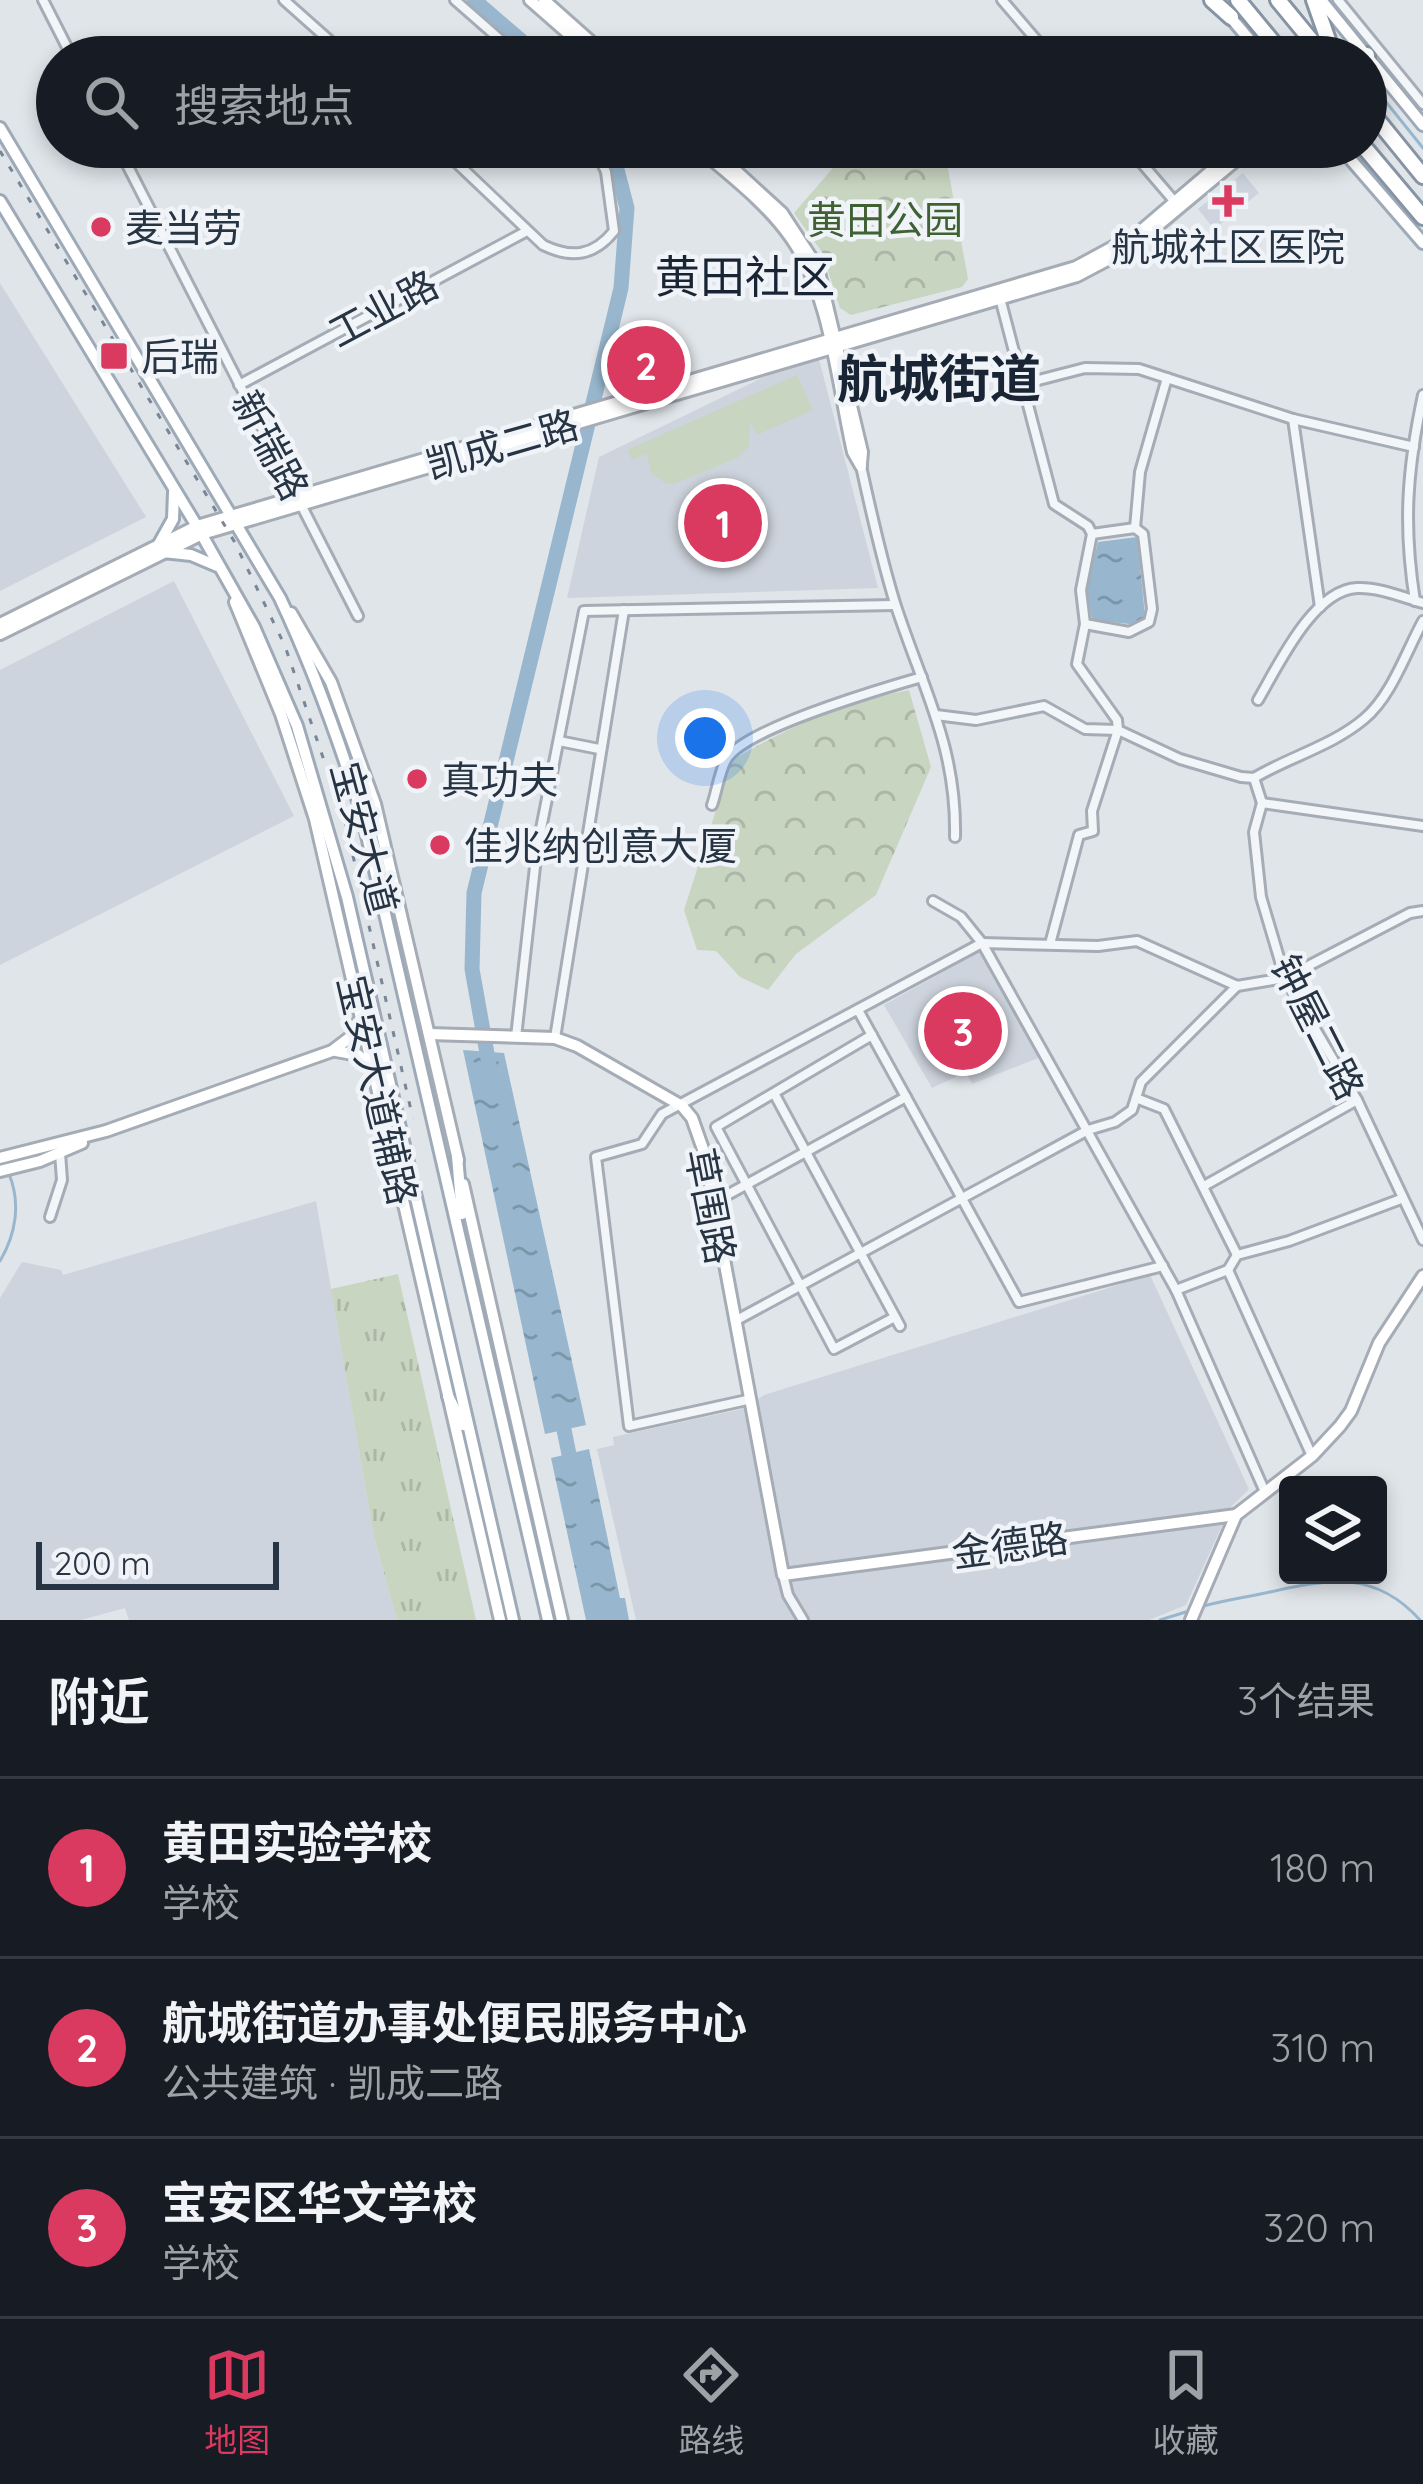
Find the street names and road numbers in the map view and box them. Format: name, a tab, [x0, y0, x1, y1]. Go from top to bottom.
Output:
street label: 工业路	[320, 259, 446, 357]
street label: 新瑞路	[222, 382, 320, 508]
street label: 凯成二路	[420, 399, 584, 489]
street label: 宝安大道	[321, 756, 409, 920]
street label: 钟屋二路	[1261, 946, 1375, 1108]
street label: 宝安大道辅路	[328, 970, 428, 1210]
street label: 草围路	[676, 1144, 746, 1268]
street label: 金德路	[949, 1513, 1071, 1577]

